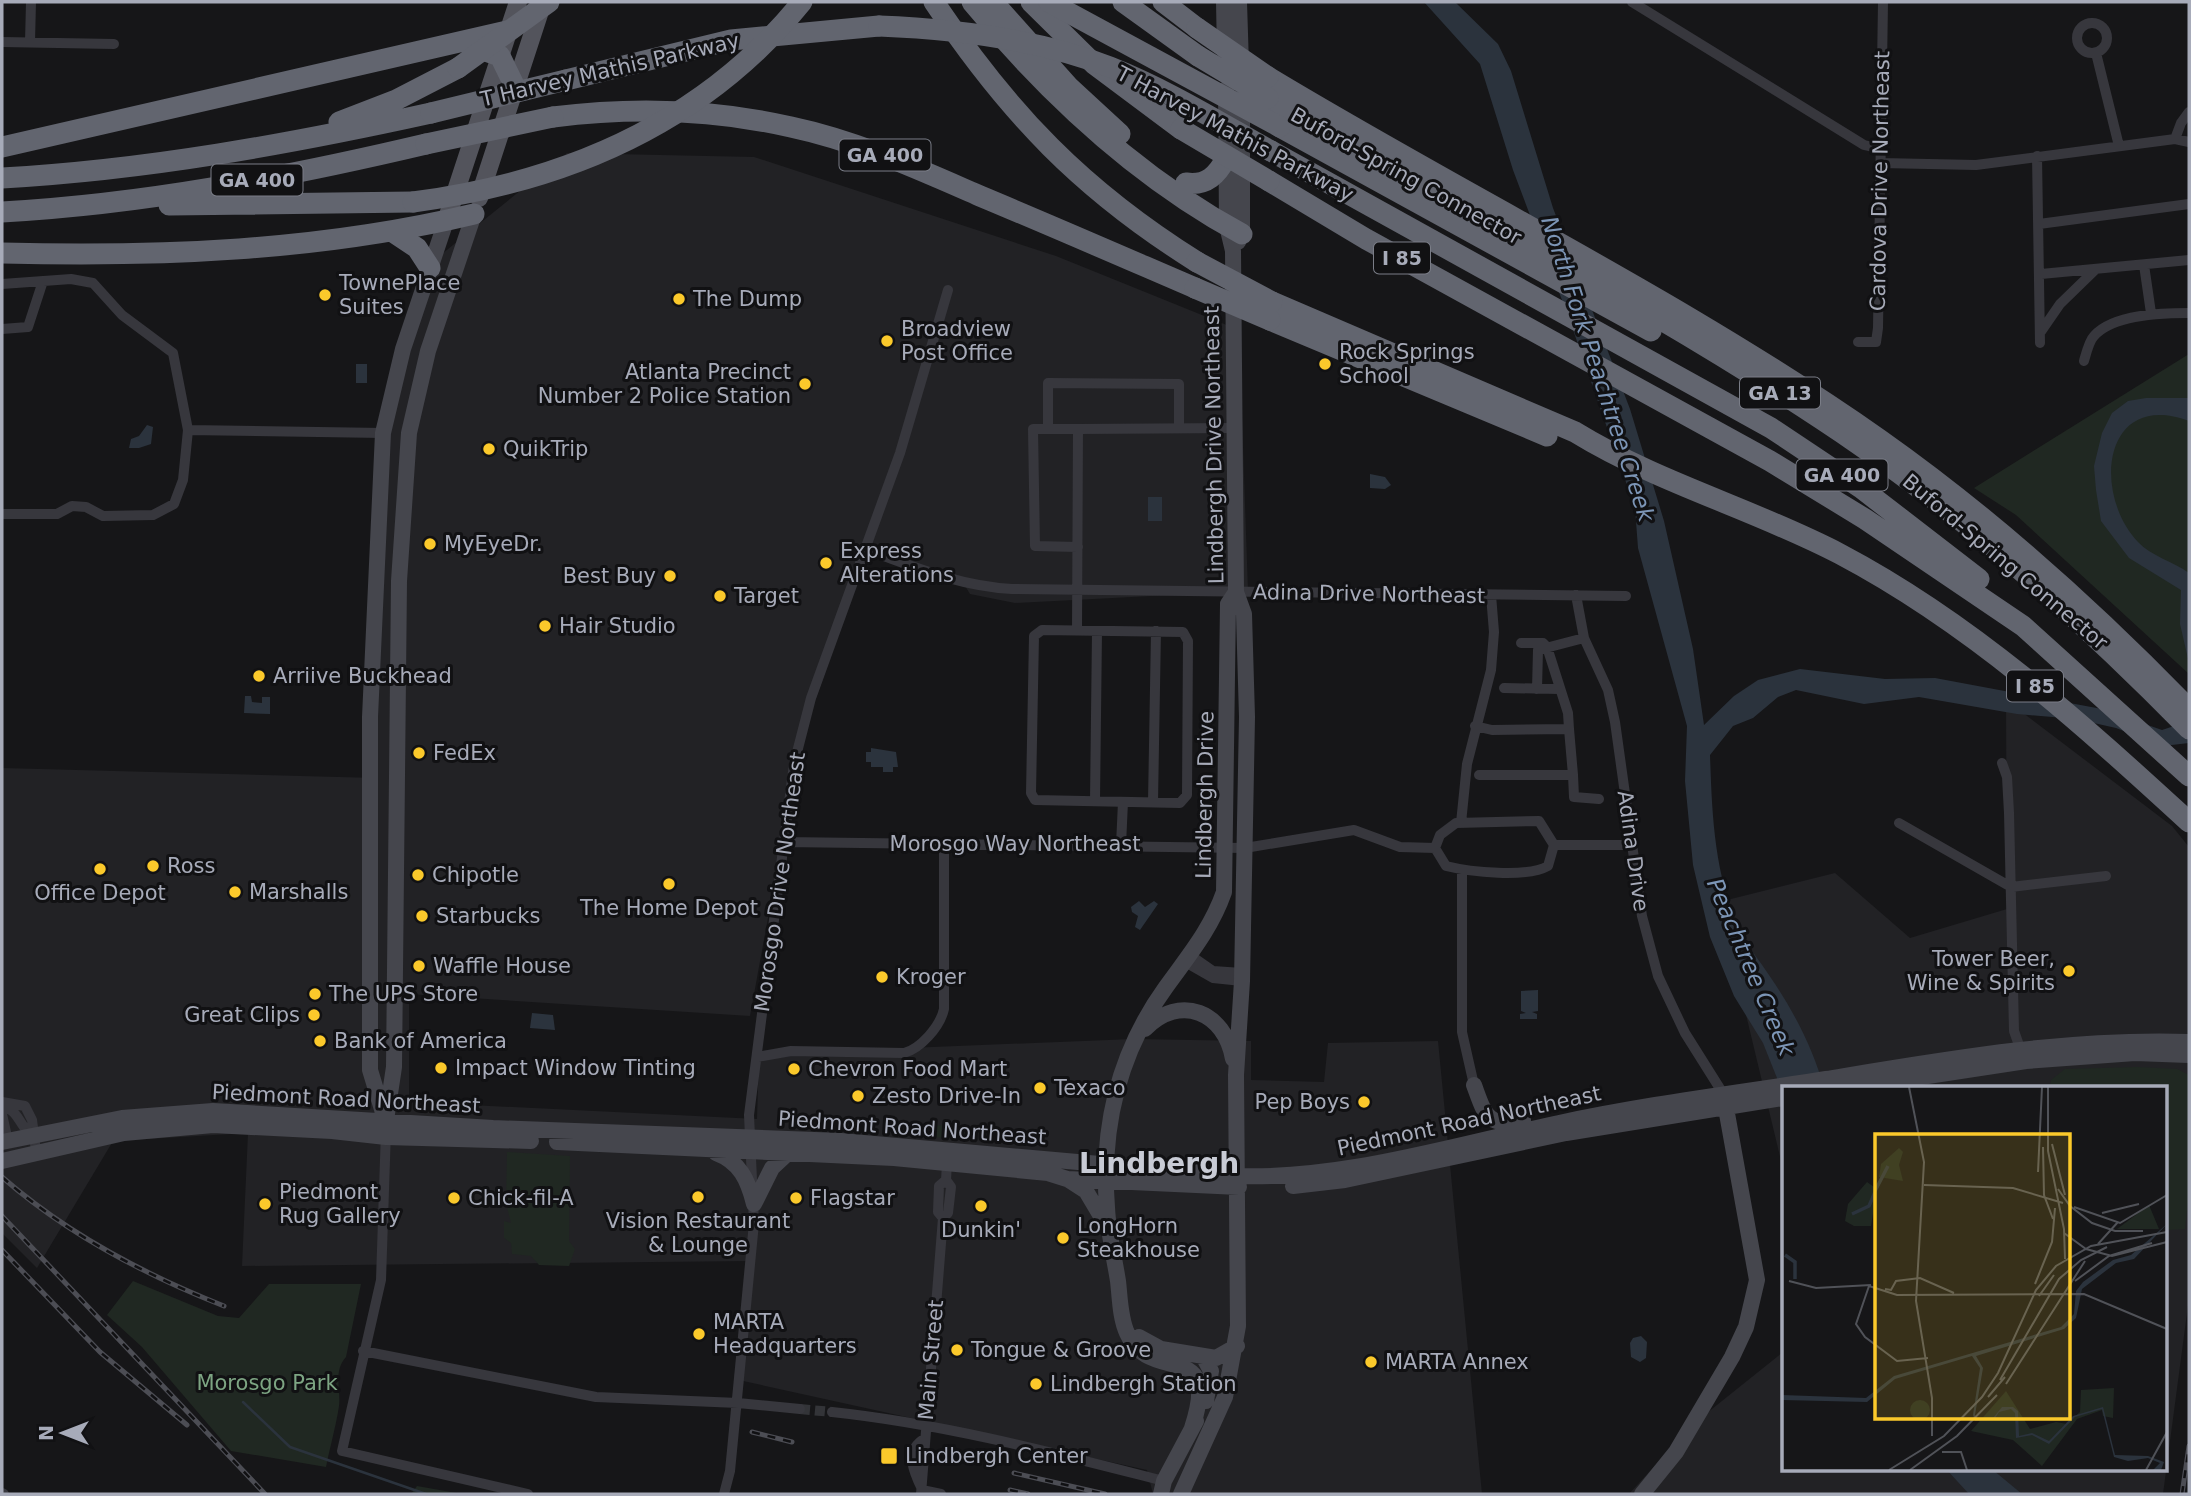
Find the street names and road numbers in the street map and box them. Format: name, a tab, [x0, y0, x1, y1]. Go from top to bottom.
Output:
street label: T Harvey Mathis Parkway	[477, 28, 742, 112]
street label: Cardova Drive Northeast	[1866, 51, 1894, 311]
street label: T Harvey Mathis Parkway	[1111, 61, 1358, 207]
street label: Buford-Spring Connector	[1287, 103, 1526, 250]
road number: GA 400	[840, 140, 931, 170]
road number: GA 400	[212, 164, 302, 196]
road number: I 85	[1374, 242, 1430, 274]
street label: Lindbergh Drive Northeast	[1200, 306, 1228, 584]
road number: GA 13	[1740, 378, 1820, 408]
road number: GA 400	[1797, 460, 1888, 490]
street label: Buford-Spring Connector	[1898, 469, 2113, 655]
street label: Adina Drive Northeast	[1253, 580, 1485, 608]
road number: I 85	[2007, 670, 2063, 702]
street label: Lindbergh Drive	[1192, 711, 1218, 879]
street label: Morosgo Drive Northeast	[750, 751, 810, 1013]
street label: Adina Drive	[1613, 789, 1653, 913]
street label: Morosgo Way Northeast	[890, 832, 1140, 856]
street label: Piedmont Road Northeast	[211, 1080, 481, 1118]
street label: Piedmont Road Northeast	[1335, 1081, 1603, 1161]
street label: Piedmont Road Northeast	[777, 1107, 1047, 1149]
street label: Main Street	[914, 1299, 948, 1421]

